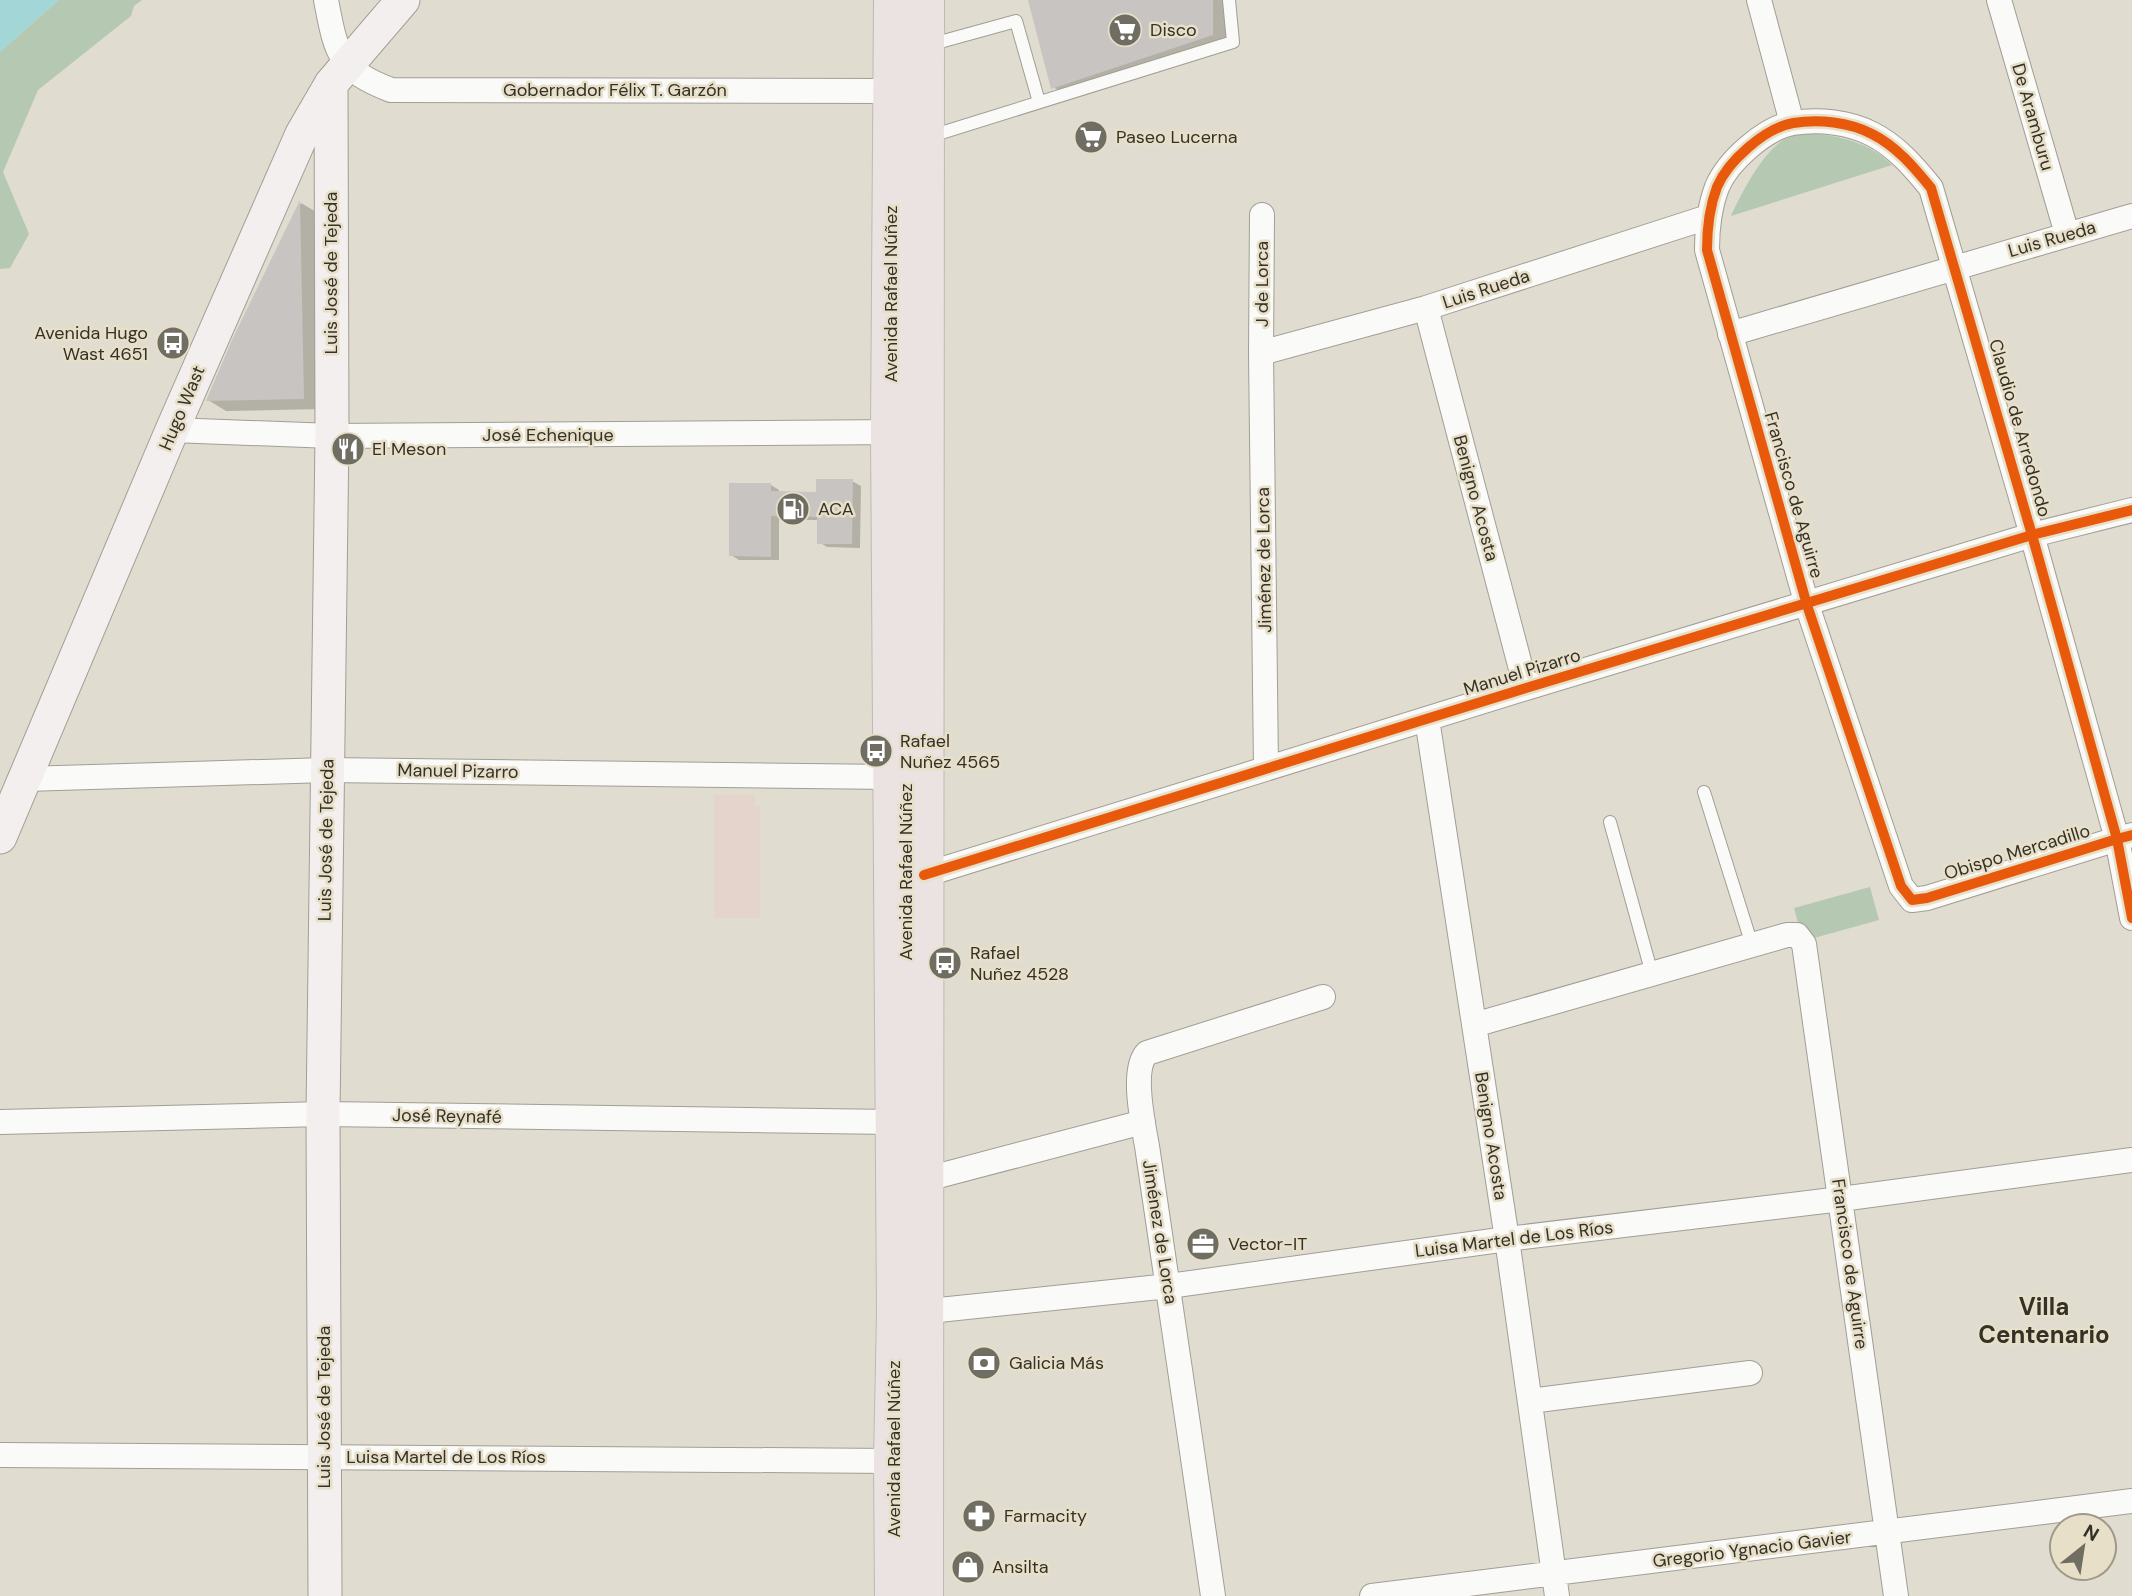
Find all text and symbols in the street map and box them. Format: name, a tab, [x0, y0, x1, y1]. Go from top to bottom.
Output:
supermarket icon: Disco	[1106, 11, 1144, 49]
place label: Disco	[1150, 18, 1197, 42]
street label: De Aramburu	[2006, 61, 2060, 173]
street label: Gobernador Félix T. Garzón	[503, 78, 727, 102]
supermarket icon: Paseo Lucerna	[1072, 118, 1110, 156]
place label: Paseo Lucerna	[1116, 125, 1238, 149]
street label: Luis José de Tejeda	[319, 192, 343, 354]
street label: Avenida Rafael Núñez	[879, 205, 903, 383]
street label: Luis Rueda	[2005, 215, 2099, 263]
street label: J de Lorca	[1250, 241, 1274, 327]
street label: Luis Rueda	[1439, 264, 1533, 314]
place label: Avenida Hugo Wast 4651	[34, 321, 148, 366]
bus stop icon: Avenida Hugo Wast 4651	[154, 324, 192, 362]
street label: Claudio de Arredondo	[1983, 336, 2057, 520]
street label: Hugo Wast	[153, 362, 211, 454]
street label: Francisco de Aguirre	[1759, 409, 1829, 581]
street label: José Echenique	[482, 423, 614, 447]
restaurant icon: El Meson	[329, 430, 367, 468]
street label: Benigno Acosta	[1448, 432, 1504, 564]
place label: El Meson	[372, 437, 446, 461]
street label: Jiménez de Lorca	[1251, 487, 1277, 633]
fuel station icon: ACA	[774, 490, 812, 528]
place label: ACA	[818, 497, 854, 521]
street label: Manuel Pizarro	[1461, 643, 1583, 701]
place label: Rafael Nuñez 4565	[900, 729, 1000, 774]
bus stop icon: Rafael Nuñez 4565	[857, 732, 895, 770]
street label: Manuel Pizarro	[397, 758, 519, 784]
street label: Luis José de Tejeda	[313, 759, 339, 921]
street label: Avenida Rafael Núñez	[894, 783, 918, 961]
street label: Obispo Mercadillo	[1941, 818, 2093, 886]
place label: Rafael Nuñez 4528	[970, 941, 1069, 986]
bus stop icon: Rafael Nuñez 4528	[926, 944, 964, 982]
street label: Benigno Acosta	[1469, 1070, 1513, 1202]
street label: José Reynafé	[392, 1103, 502, 1129]
street label: Jiménez de Lorca	[1137, 1158, 1183, 1306]
street label: Francisco de Aguirre	[1826, 1177, 1874, 1351]
street label: Luisa Martel de Los Ríos	[1414, 1215, 1614, 1263]
office icon: Vector-IT	[1184, 1225, 1222, 1263]
place label: Vector-IT	[1228, 1232, 1307, 1256]
district label: Villa Centenario	[1978, 1291, 2110, 1350]
street label: Luis José de Tejeda	[312, 1326, 336, 1488]
bank icon: Galicia Más	[965, 1344, 1003, 1382]
place label: Galicia Más	[1009, 1351, 1104, 1375]
street label: Avenida Rafael Núñez	[882, 1360, 906, 1538]
street label: Luisa Martel de Los Ríos	[346, 1445, 546, 1469]
pharmacy icon: Farmacity	[960, 1497, 998, 1535]
place label: Farmacity	[1004, 1504, 1087, 1528]
north arrow	[2048, 1512, 2118, 1582]
text: N	[2079, 1518, 2104, 1547]
street label: Gregorio Ygnacio Gavier	[1651, 1525, 1853, 1573]
shop icon: Ansilta	[949, 1548, 987, 1586]
place label: Ansilta	[992, 1555, 1049, 1579]

